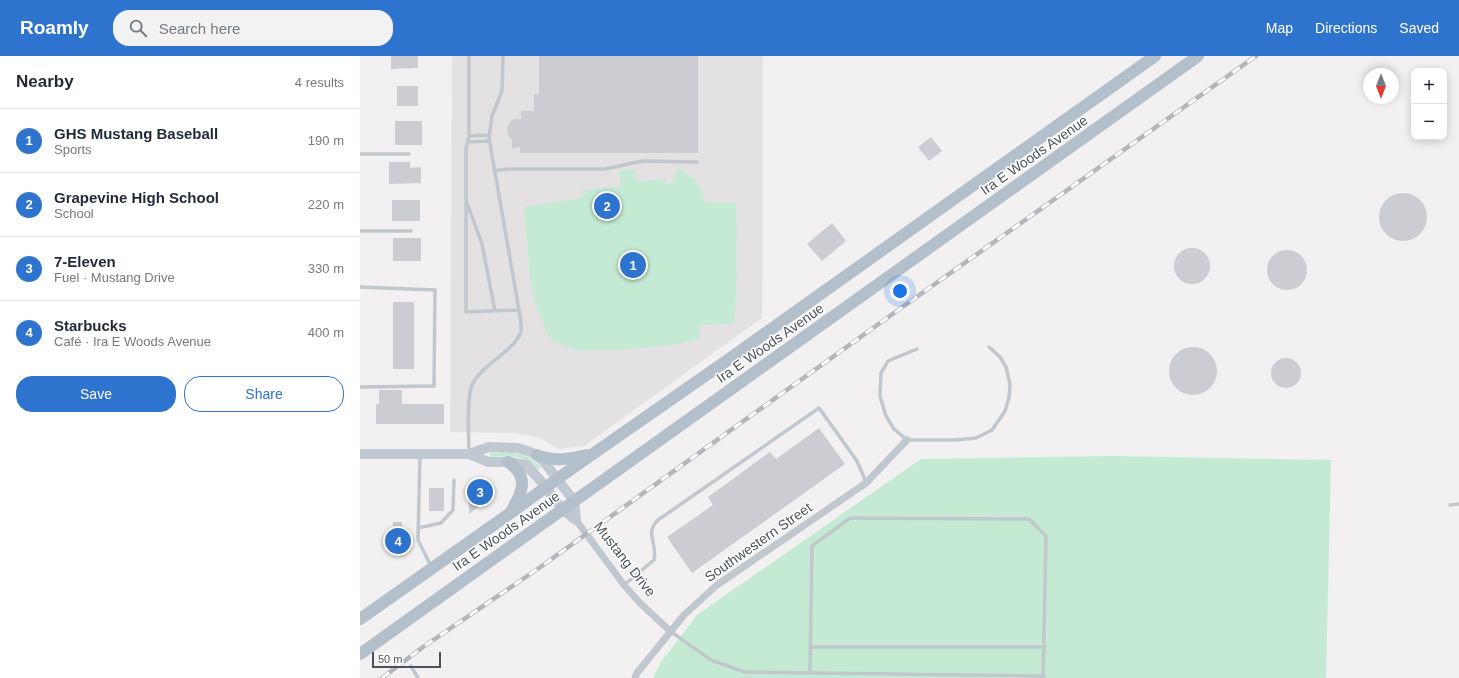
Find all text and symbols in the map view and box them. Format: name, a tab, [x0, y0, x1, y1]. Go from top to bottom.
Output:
search box	[113, 10, 393, 46]
text: Roamly	[20, 17, 89, 38]
icon: search	[127, 17, 149, 39]
text: Search here	[159, 20, 240, 37]
text: Map	[1266, 20, 1293, 36]
text: Directions	[1315, 20, 1377, 36]
text: Saved	[1399, 20, 1439, 36]
north arrow	[1363, 68, 1399, 104]
map controls	[1411, 68, 1447, 140]
button: +	[1411, 68, 1447, 104]
text: Nearby	[16, 72, 74, 91]
text: 4 results	[295, 75, 344, 90]
button: −	[1411, 104, 1447, 140]
street label: Ira E Woods Avenue	[977, 112, 1091, 198]
text: GHS Mustang Baseball	[54, 125, 218, 142]
text: 1	[25, 133, 33, 148]
text: 190 m	[308, 133, 344, 148]
text: Sports	[54, 142, 92, 157]
text: Grapevine High School	[54, 189, 219, 206]
pin: 2	[594, 191, 620, 221]
text: 2	[25, 197, 33, 212]
text: 220 m	[308, 197, 344, 212]
text: School	[54, 206, 94, 221]
pin: 1	[620, 250, 646, 280]
text: 7-Eleven	[54, 253, 116, 270]
text: 3	[25, 261, 33, 276]
text: 330 m	[308, 261, 344, 276]
text: Fuel · Mustang Drive	[54, 270, 175, 285]
your location	[890, 281, 910, 301]
street label: Ira E Woods Avenue	[713, 300, 827, 386]
text: Starbucks	[54, 317, 127, 334]
text: 4	[25, 325, 33, 340]
text: 400 m	[308, 325, 344, 340]
text: Café · Ira E Woods Avenue	[54, 334, 211, 349]
button: Save	[16, 376, 176, 412]
button: Share	[184, 376, 344, 412]
pin: 3	[467, 477, 493, 507]
street label: Ira E Woods Avenue	[449, 488, 563, 574]
street label: Southwestern Street	[701, 499, 815, 585]
street label: Mustang Drive	[591, 519, 659, 600]
pin: 4	[385, 526, 411, 556]
scale bar	[372, 650, 441, 669]
text: 50 m	[378, 653, 402, 665]

